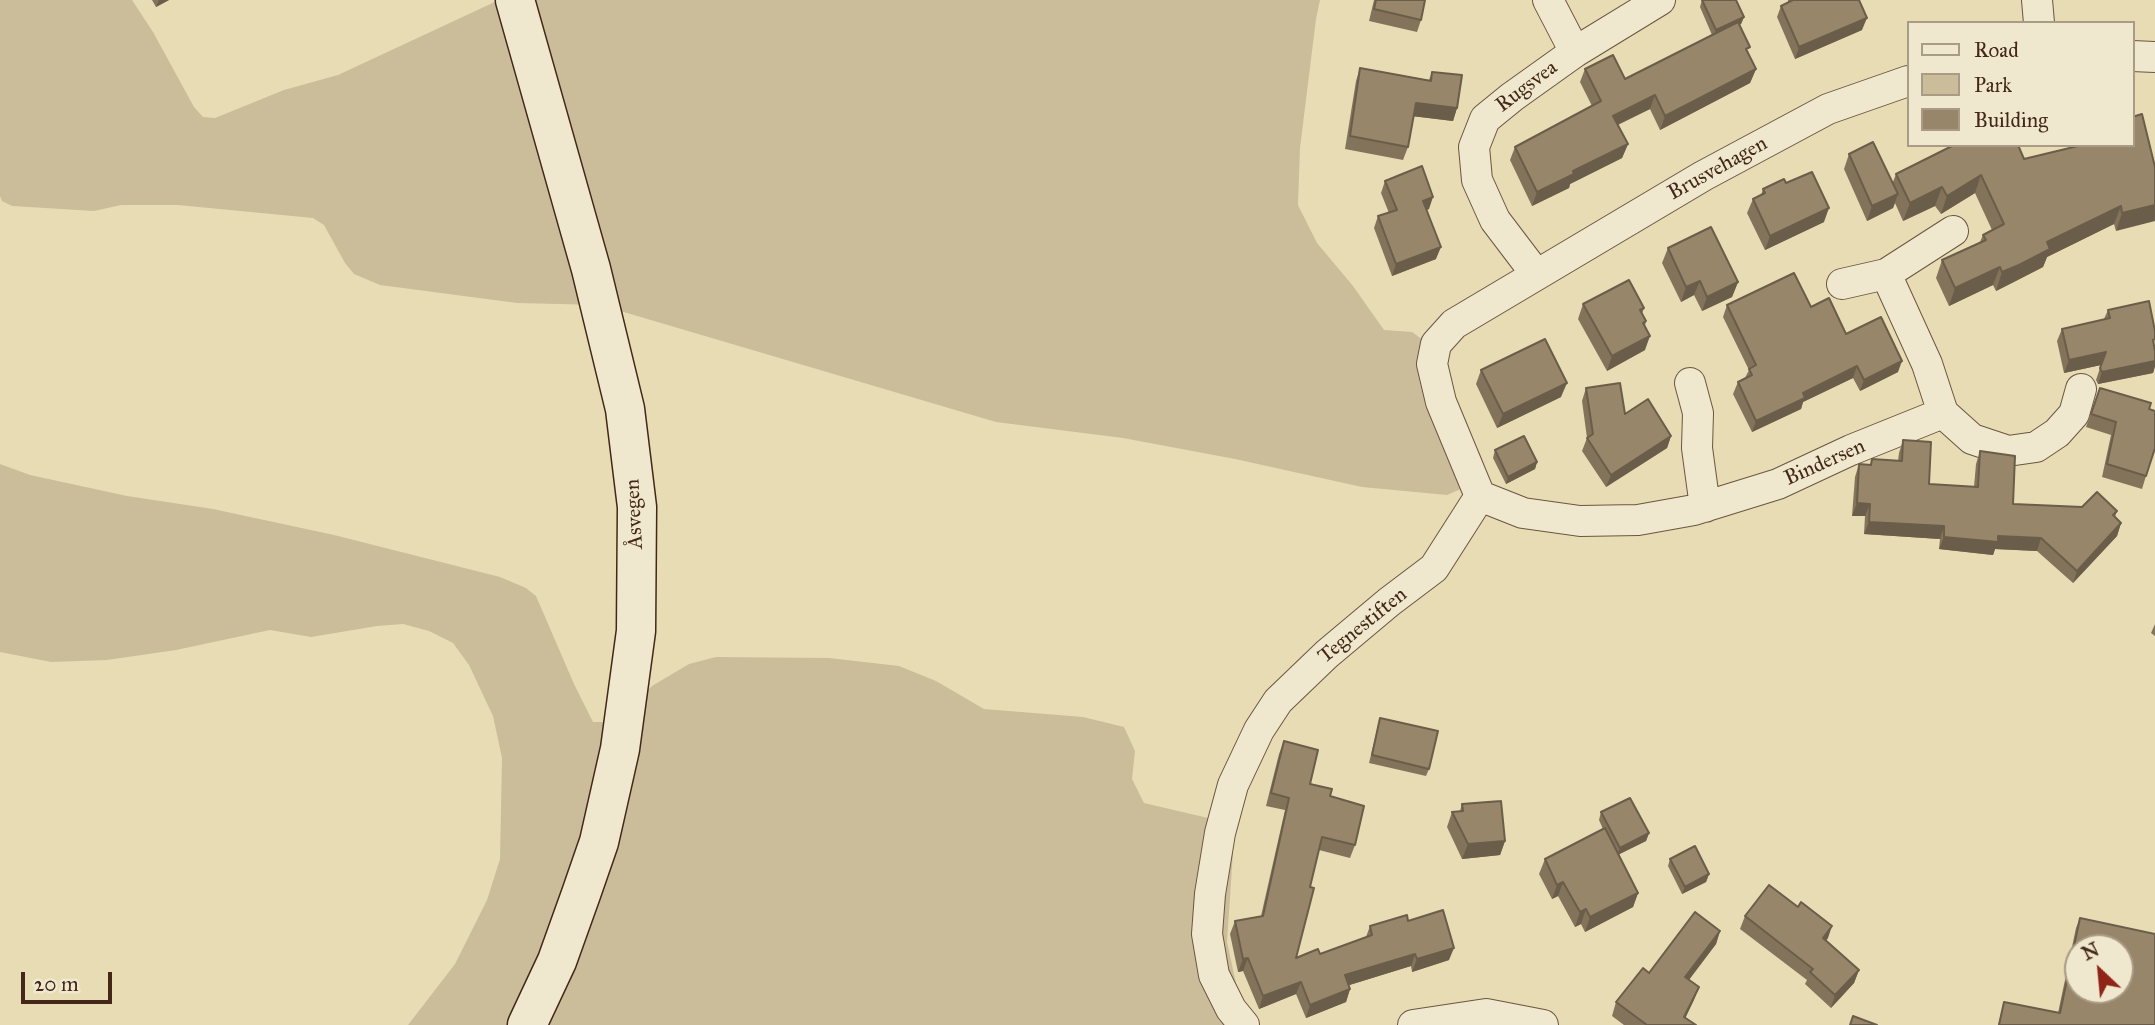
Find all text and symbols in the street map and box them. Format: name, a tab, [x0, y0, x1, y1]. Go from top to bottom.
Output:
legend	[1906, 21, 2134, 147]
text: Road	[1974, 37, 2019, 63]
street label: Rugsvea	[1491, 56, 1563, 118]
text: Park	[1974, 72, 2012, 98]
text: Building	[1974, 107, 2048, 133]
street label: Brusvehagen	[1664, 131, 1772, 207]
street label: Bindersen	[1781, 434, 1869, 492]
street label: Åsvegen	[621, 478, 649, 550]
street label: Tegnestiften	[1314, 583, 1412, 669]
north arrow	[2064, 934, 2134, 1004]
text: N	[2078, 938, 2103, 965]
scale bar	[24, 958, 116, 1002]
text: 20 m	[34, 971, 79, 997]

